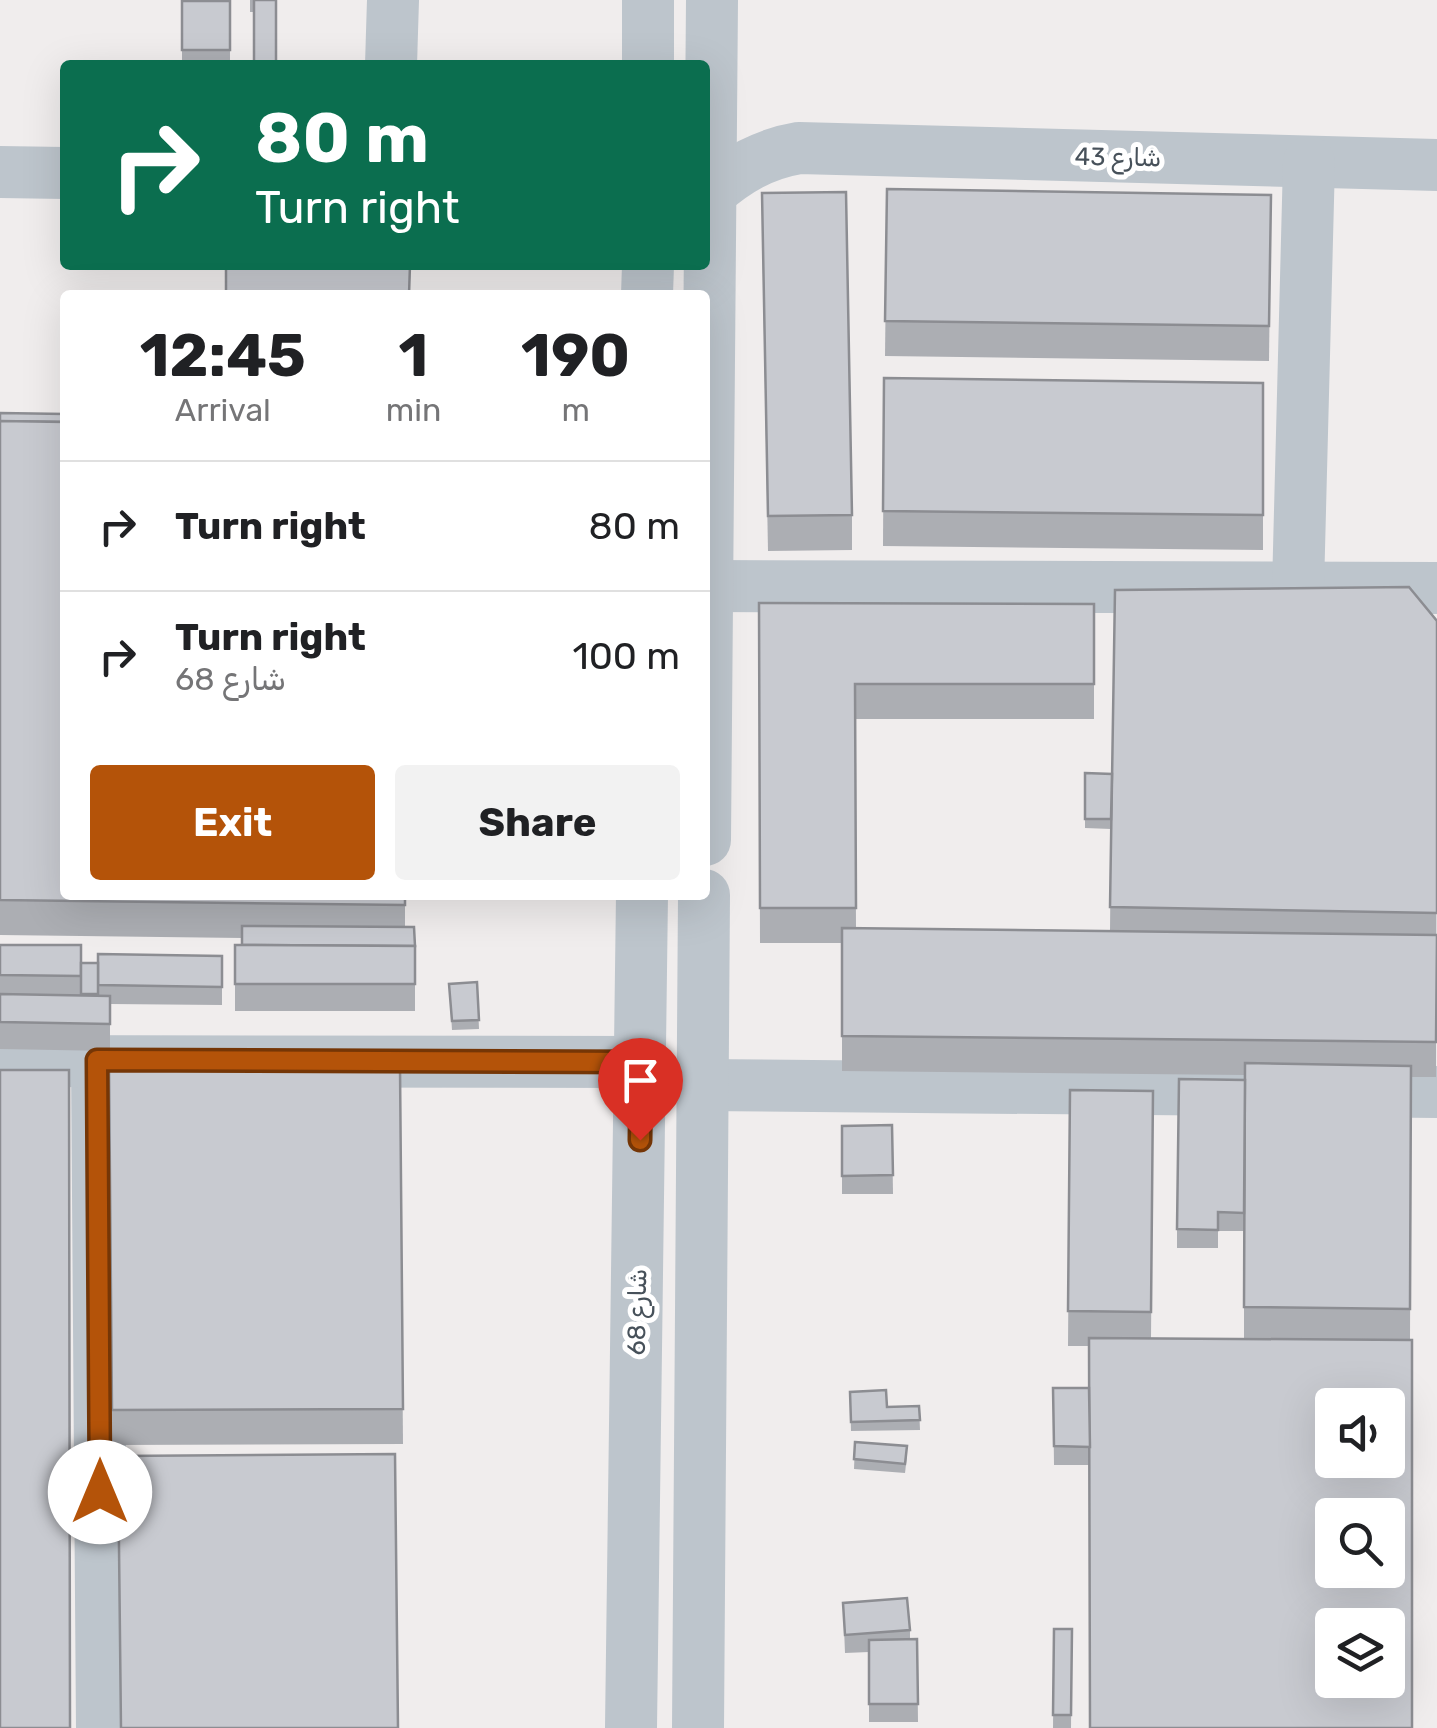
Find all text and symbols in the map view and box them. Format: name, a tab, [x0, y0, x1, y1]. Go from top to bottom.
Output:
text: 80 m	[255, 97, 429, 180]
icon: right	[90, 100, 220, 230]
street label: شارع 43	[1074, 142, 1162, 175]
text: Turn right	[255, 181, 459, 234]
text: 12:45	[140, 320, 306, 391]
text: 1	[399, 320, 428, 391]
text: 190	[521, 320, 630, 391]
text: Arrival	[175, 391, 271, 429]
text: min	[386, 391, 441, 429]
text: m	[561, 391, 590, 429]
icon: right	[90, 499, 145, 554]
text: Turn right	[175, 503, 366, 549]
text: 80 m	[589, 503, 680, 549]
text: Turn right	[175, 614, 366, 660]
icon: right	[90, 629, 145, 684]
text: 100 m	[572, 633, 680, 679]
text: شارع 68	[175, 660, 286, 698]
button: Exit	[90, 765, 375, 880]
button: Share	[395, 765, 680, 880]
pin	[598, 1038, 683, 1141]
icon: arrive	[613, 1053, 668, 1108]
street label: شارع 68	[622, 1268, 655, 1356]
map controls	[1315, 1388, 1405, 1698]
button: sound	[1315, 1388, 1405, 1478]
position arrow	[48, 1440, 152, 1544]
button: search	[1315, 1498, 1405, 1588]
button: layers	[1315, 1608, 1405, 1698]

